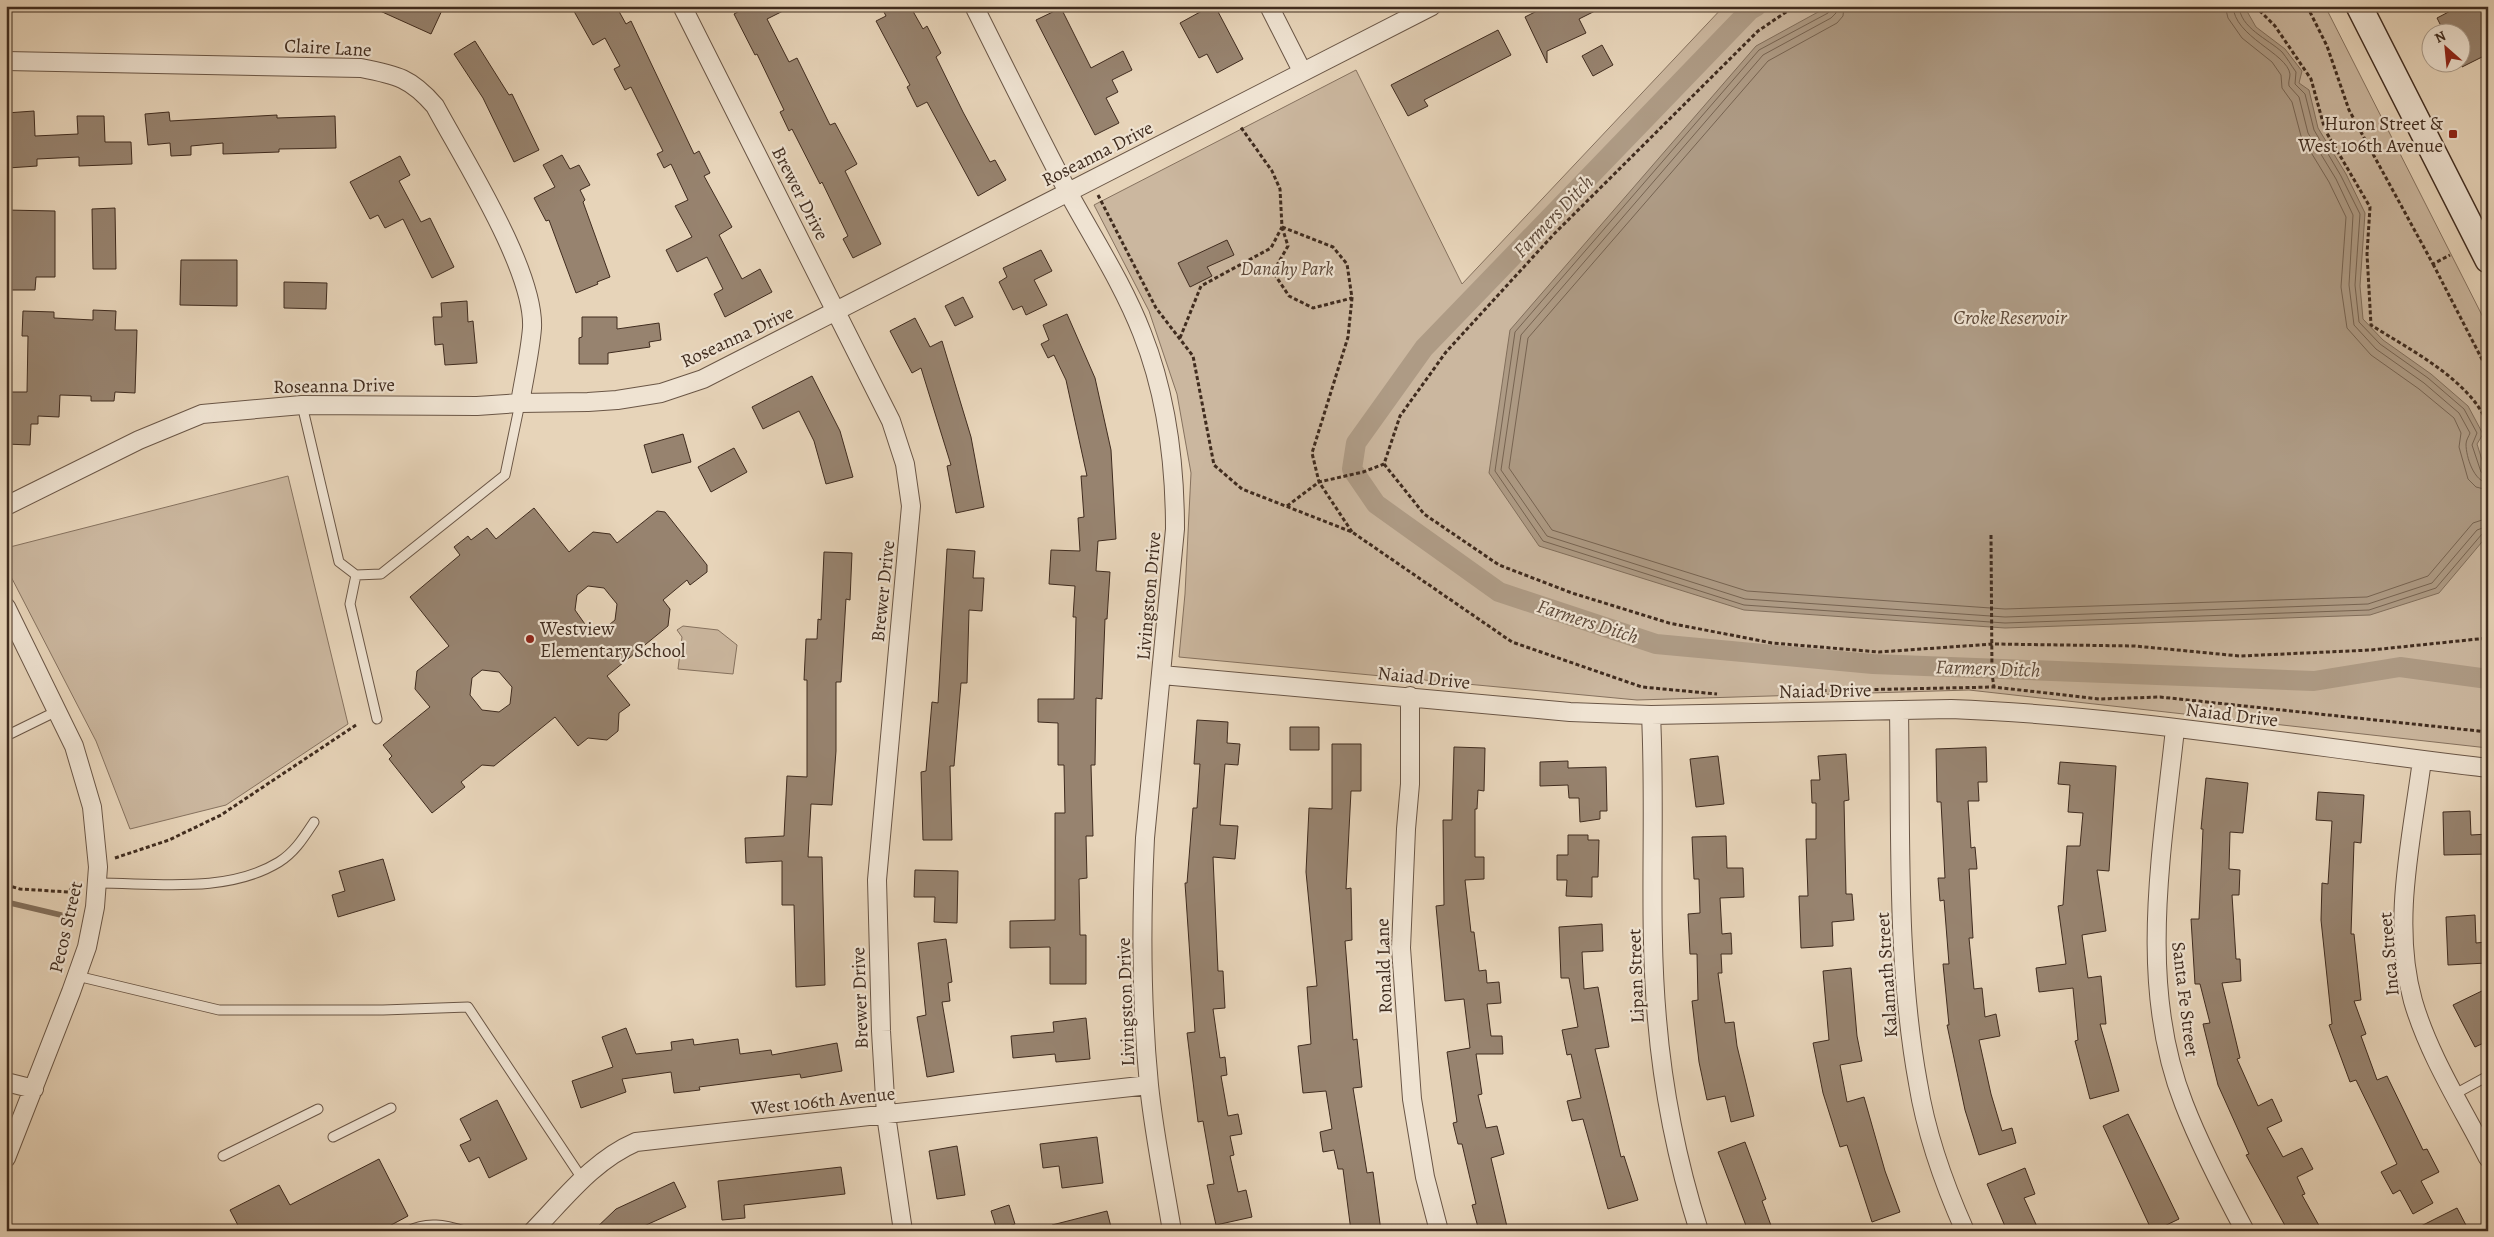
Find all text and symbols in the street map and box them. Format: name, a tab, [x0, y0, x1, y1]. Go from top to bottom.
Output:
north arrow	[2422, 22, 2472, 72]
text: N	[2431, 26, 2449, 48]
street label: Claire Lane	[284, 33, 372, 63]
place label: Huron Street & West 106th Avenue	[2297, 111, 2444, 159]
street label: Roseanna Drive	[1037, 115, 1158, 193]
marker: Huron Street & West 106th Avenue	[2447, 128, 2459, 140]
street label: Brewer Drive	[765, 142, 835, 245]
water label: Farmers Ditch	[1507, 169, 1600, 264]
park label: Danahy Park	[1240, 256, 1334, 282]
street label: Roseanna Drive	[677, 299, 798, 374]
water label: Croke Reservoir	[1953, 304, 2068, 331]
street label: Roseanna Drive	[273, 372, 395, 400]
street label: Livingston Drive	[1130, 531, 1168, 661]
street label: Brewer Drive	[865, 539, 901, 643]
water label: Farmers Ditch	[1534, 592, 1642, 651]
place label: Westview Elementary School	[539, 616, 686, 664]
marker: Westview Elementary School	[524, 633, 536, 645]
water label: Farmers Ditch	[1935, 653, 2041, 684]
street label: Naiad Drive	[1376, 660, 1471, 696]
street label: Naiad Drive	[1778, 677, 1872, 705]
street label: Naiad Drive	[2184, 696, 2280, 734]
street label: Pecos Street	[43, 879, 89, 976]
street label: Kalamath Street	[1870, 911, 1904, 1039]
street label: Inca Street	[2372, 911, 2406, 997]
street label: Ronald Lane	[1369, 918, 1399, 1014]
street label: Lipan Street	[1621, 928, 1651, 1024]
street label: Livingston Drive	[1111, 937, 1141, 1067]
street label: Santa Fe Street	[2165, 940, 2205, 1058]
street label: Brewer Drive	[845, 947, 875, 1049]
street label: West 106th Avenue	[749, 1081, 896, 1122]

